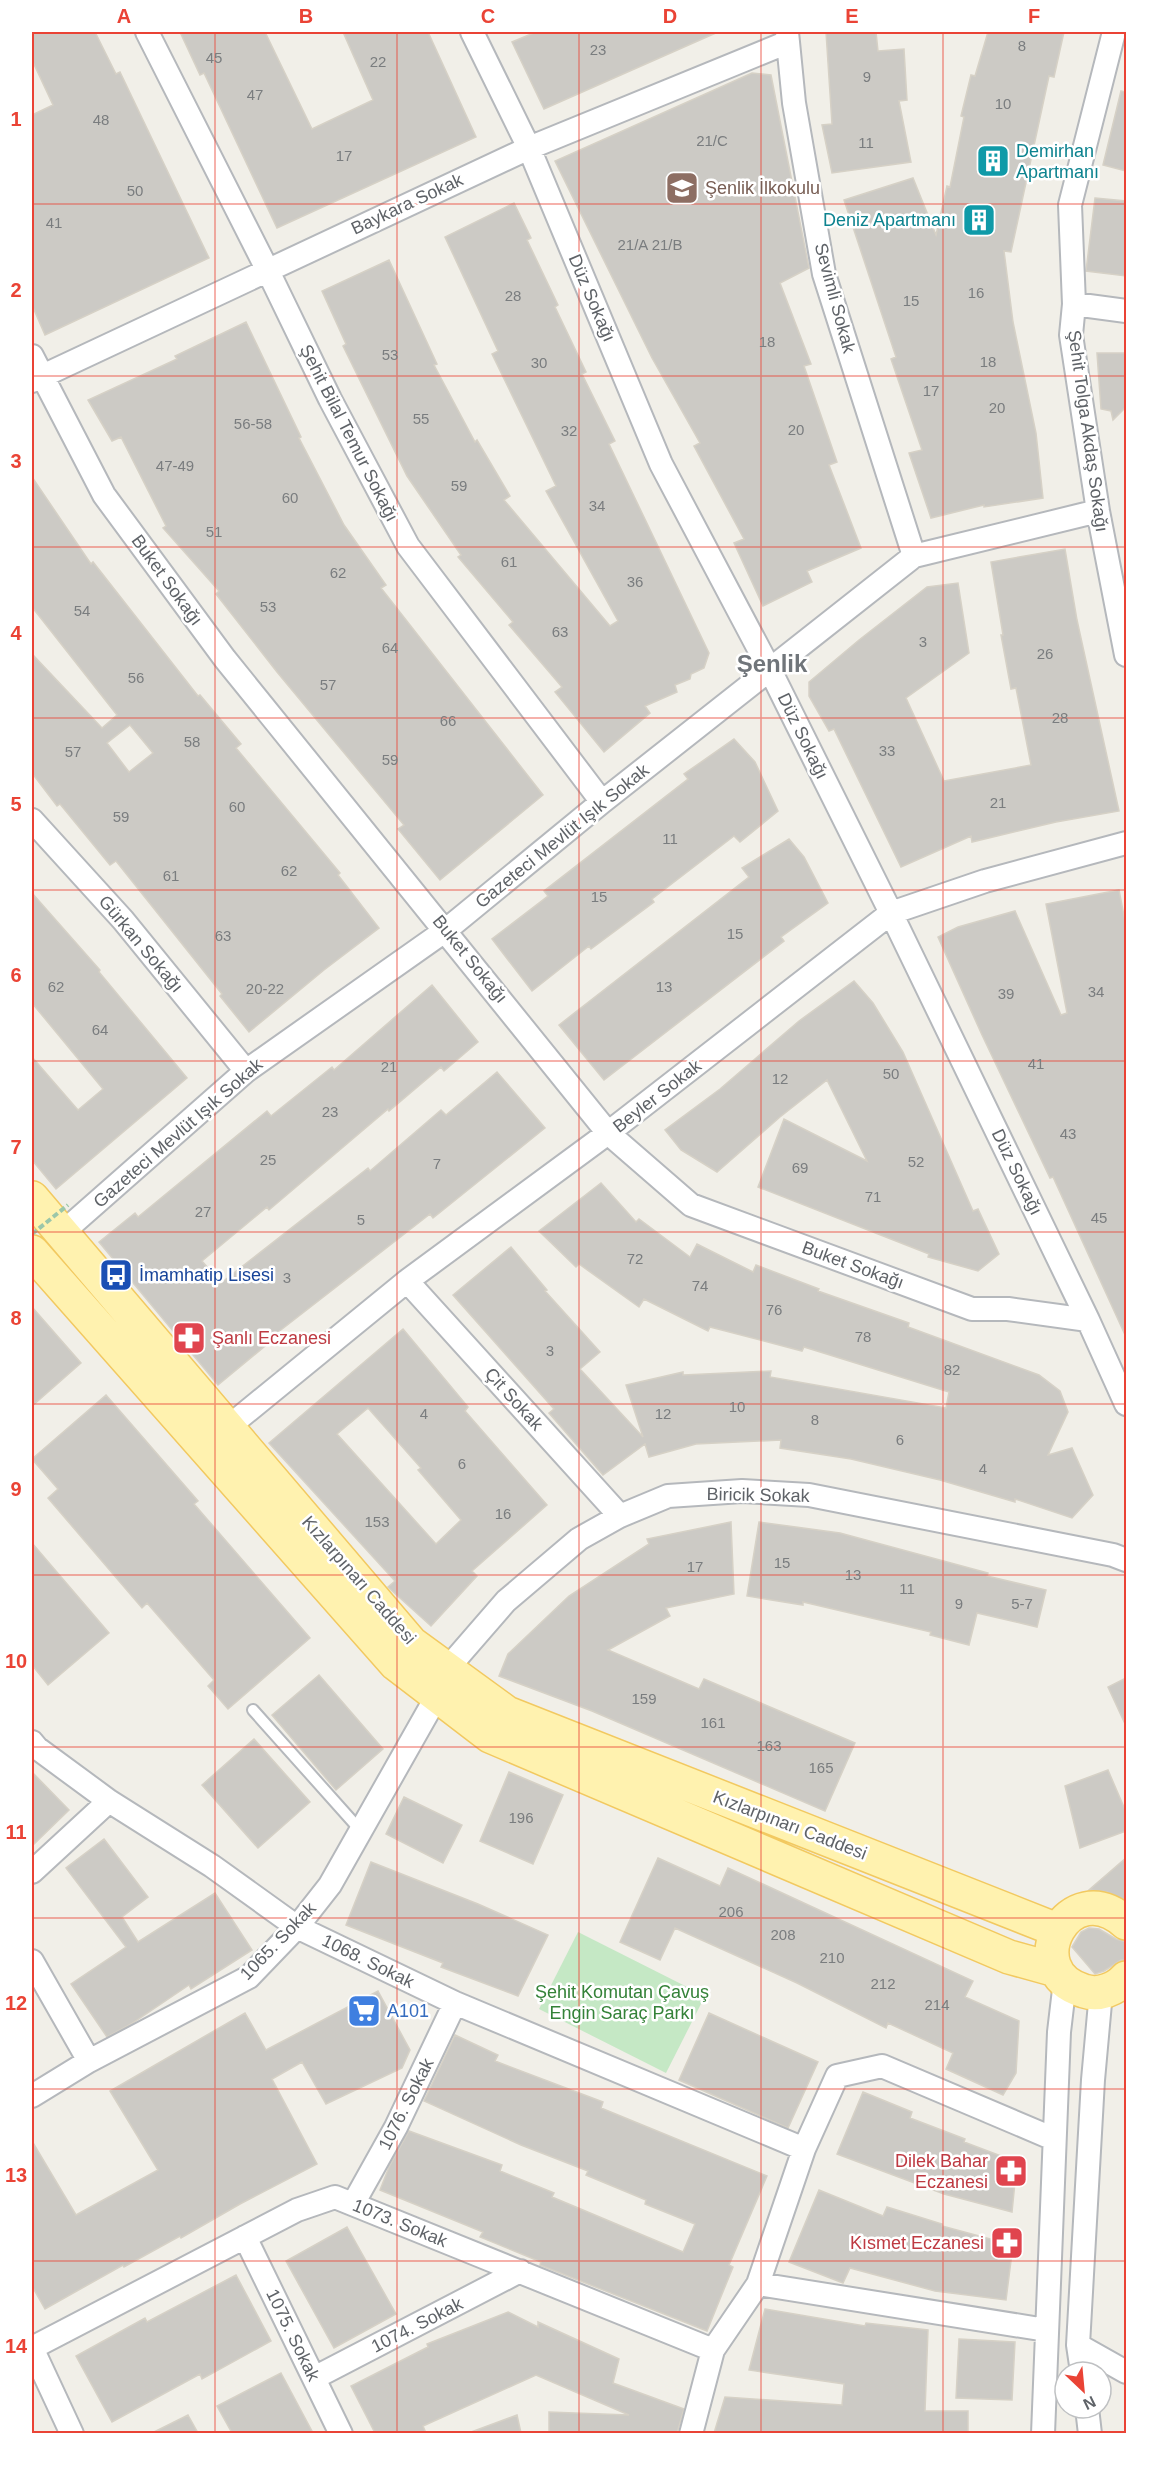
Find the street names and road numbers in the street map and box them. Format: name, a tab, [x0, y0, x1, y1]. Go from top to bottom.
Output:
street label: Baykara Sokak	[348, 169, 467, 239]
street label: Sevimli Sokak	[811, 241, 860, 356]
street label: Düz Sokağı	[565, 251, 619, 345]
street label: Şehit Tolga Akdaş Sokağı	[1064, 329, 1112, 533]
street label: Şehit Bilal Temur Sokağı	[296, 341, 402, 525]
street label: Buket Sokağı	[127, 531, 207, 629]
street label: Düz Sokağı	[774, 690, 832, 782]
street label: Gazeteci Mevlüt Işık Sokak	[471, 759, 653, 912]
street label: Gürkan Sokağı	[95, 892, 187, 996]
street label: Buket Sokağı	[429, 911, 511, 1007]
street label: Gazeteci Mevlüt Işık Sokak	[90, 1054, 267, 1212]
street label: Beyler Sokak	[609, 1055, 706, 1137]
street label: Düz Sokağı	[988, 1126, 1046, 1218]
street label: Buket Sokağı	[799, 1237, 907, 1293]
street label: Çit Sokak	[481, 1364, 548, 1435]
street label: Biricik Sokak	[706, 1484, 811, 1506]
street label: Kızlarpınarı Caddesi	[298, 1512, 420, 1648]
street label: Kızlarpınarı Caddesi	[710, 1786, 870, 1864]
street label: 1065. Sokak	[236, 1897, 321, 1984]
street label: 1068. Sokak	[319, 1930, 418, 1992]
street label: 1076. Sokak	[374, 2054, 438, 2153]
street label: 1073. Sokak	[350, 2195, 451, 2251]
street label: 1075. Sokak	[262, 2286, 324, 2385]
street label: 1074. Sokak	[368, 2293, 467, 2357]

